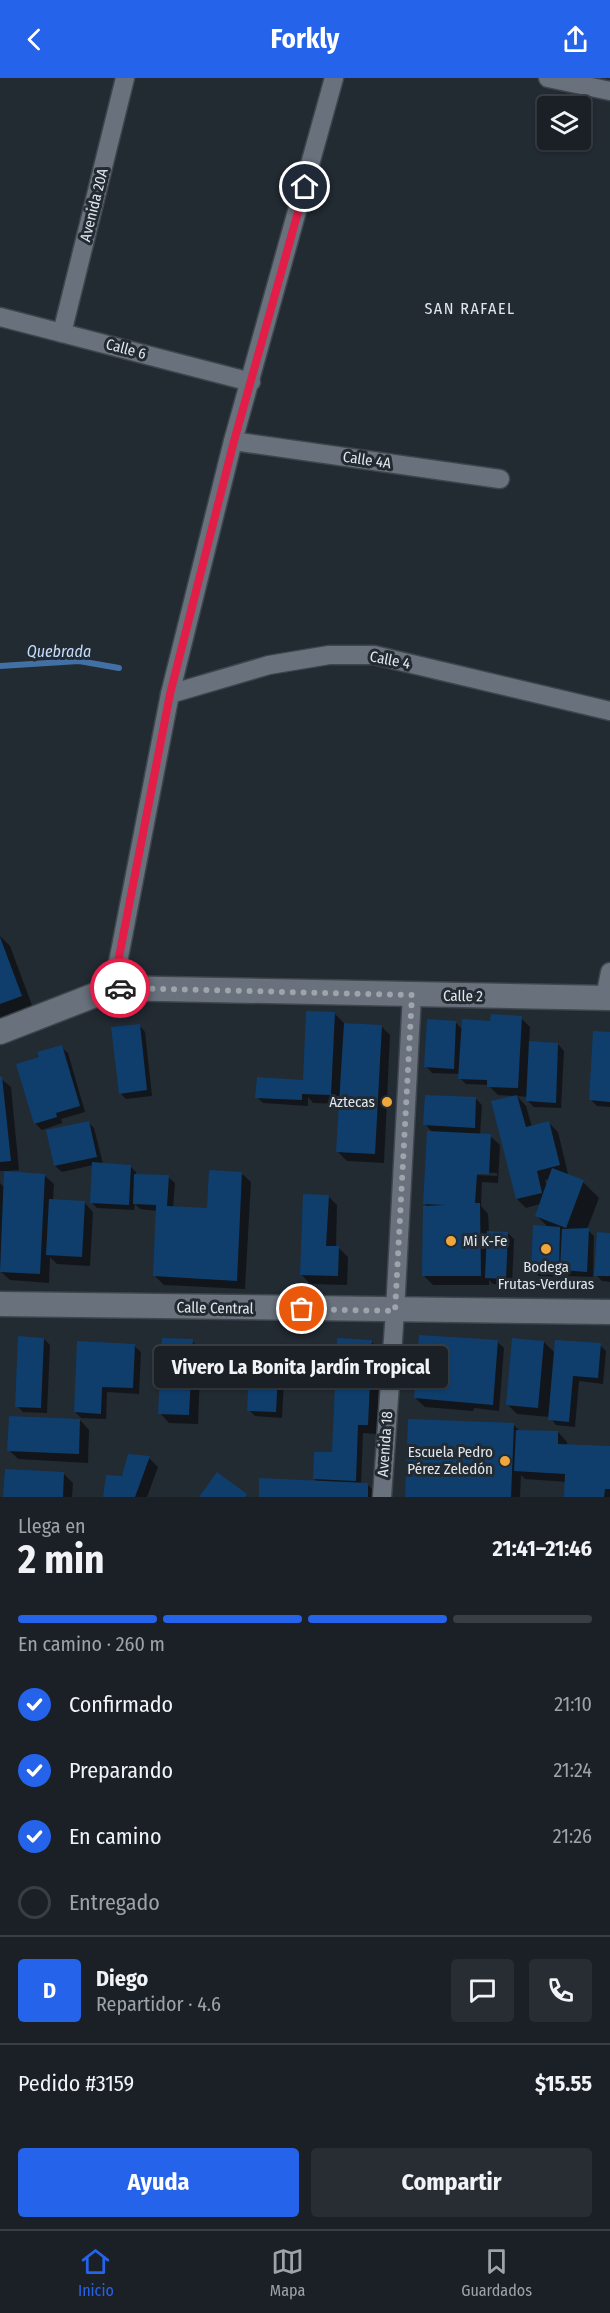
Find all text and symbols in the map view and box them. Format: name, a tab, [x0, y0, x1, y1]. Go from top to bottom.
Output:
icon: back	[18, 23, 51, 56]
text: Forkly	[271, 23, 339, 55]
icon: share	[559, 23, 592, 56]
map controls	[537, 96, 591, 150]
button: layers	[537, 96, 591, 150]
pin	[279, 161, 330, 212]
street label: Avenida 20A	[76, 166, 112, 243]
icon: home	[288, 170, 321, 203]
district label: SAN RAFAEL	[424, 299, 516, 318]
street label: Calle 6	[104, 335, 148, 363]
street label: Calle 4A	[342, 448, 392, 472]
water label: Quebrada	[27, 642, 91, 661]
street label: Calle 4	[368, 647, 412, 673]
courier	[90, 958, 150, 1018]
icon: car	[104, 972, 137, 1005]
street label: Calle 2	[443, 987, 484, 1005]
place label: Aztecas	[329, 1093, 375, 1111]
marker: Aztecas	[380, 1095, 394, 1109]
place label: Mi K-Fe	[463, 1232, 507, 1250]
marker: Mi K-Fe	[444, 1234, 458, 1248]
marker: Bodega Frutas-Verduras	[539, 1242, 553, 1256]
place label: Bodega Frutas-Verduras	[498, 1258, 594, 1293]
pin	[276, 1283, 327, 1334]
icon: bag	[285, 1292, 318, 1325]
street label: Calle Central	[176, 1298, 254, 1318]
callout: Vivero La Bonita Jardín Tropical	[155, 1345, 449, 1387]
text: Vivero La Bonita Jardín Tropical	[172, 1355, 430, 1379]
street label: Avenida 18	[374, 1411, 396, 1477]
place label: Escuela Pedro Pérez Zeledón	[407, 1443, 493, 1478]
marker: Escuela Pedro Pérez Zeledón	[498, 1454, 512, 1468]
text: Llega en	[18, 1514, 86, 1538]
text: 21:41–21:46	[493, 1535, 592, 1562]
text: 2 min	[18, 1537, 104, 1583]
text: En camino · 260 m	[18, 1632, 165, 1656]
icon: check	[18, 1688, 51, 1721]
text: Confirmado	[69, 1691, 173, 1718]
text: 21:10	[554, 1692, 592, 1716]
icon: check	[18, 1754, 51, 1787]
text: Preparando	[69, 1757, 173, 1784]
text: 21:24	[553, 1758, 592, 1782]
icon: check	[18, 1820, 51, 1853]
text: En camino	[69, 1823, 161, 1850]
text: 21:26	[553, 1824, 592, 1848]
text: Entregado	[69, 1889, 160, 1916]
button: chat	[451, 1959, 514, 2022]
button: phone	[529, 1959, 592, 2022]
text: Diego	[96, 1965, 148, 1992]
text: D	[43, 1977, 56, 2004]
text: Repartidor · 4.6	[96, 1992, 221, 2016]
text: Pedido #3159	[18, 2070, 134, 2097]
text: $15.55	[535, 2070, 592, 2097]
button: Ayuda	[18, 2148, 299, 2217]
button: Compartir	[311, 2148, 592, 2217]
tab: Inicio	[78, 2245, 114, 2300]
tab: Mapa	[270, 2245, 305, 2300]
tab: Guardados	[461, 2245, 532, 2300]

